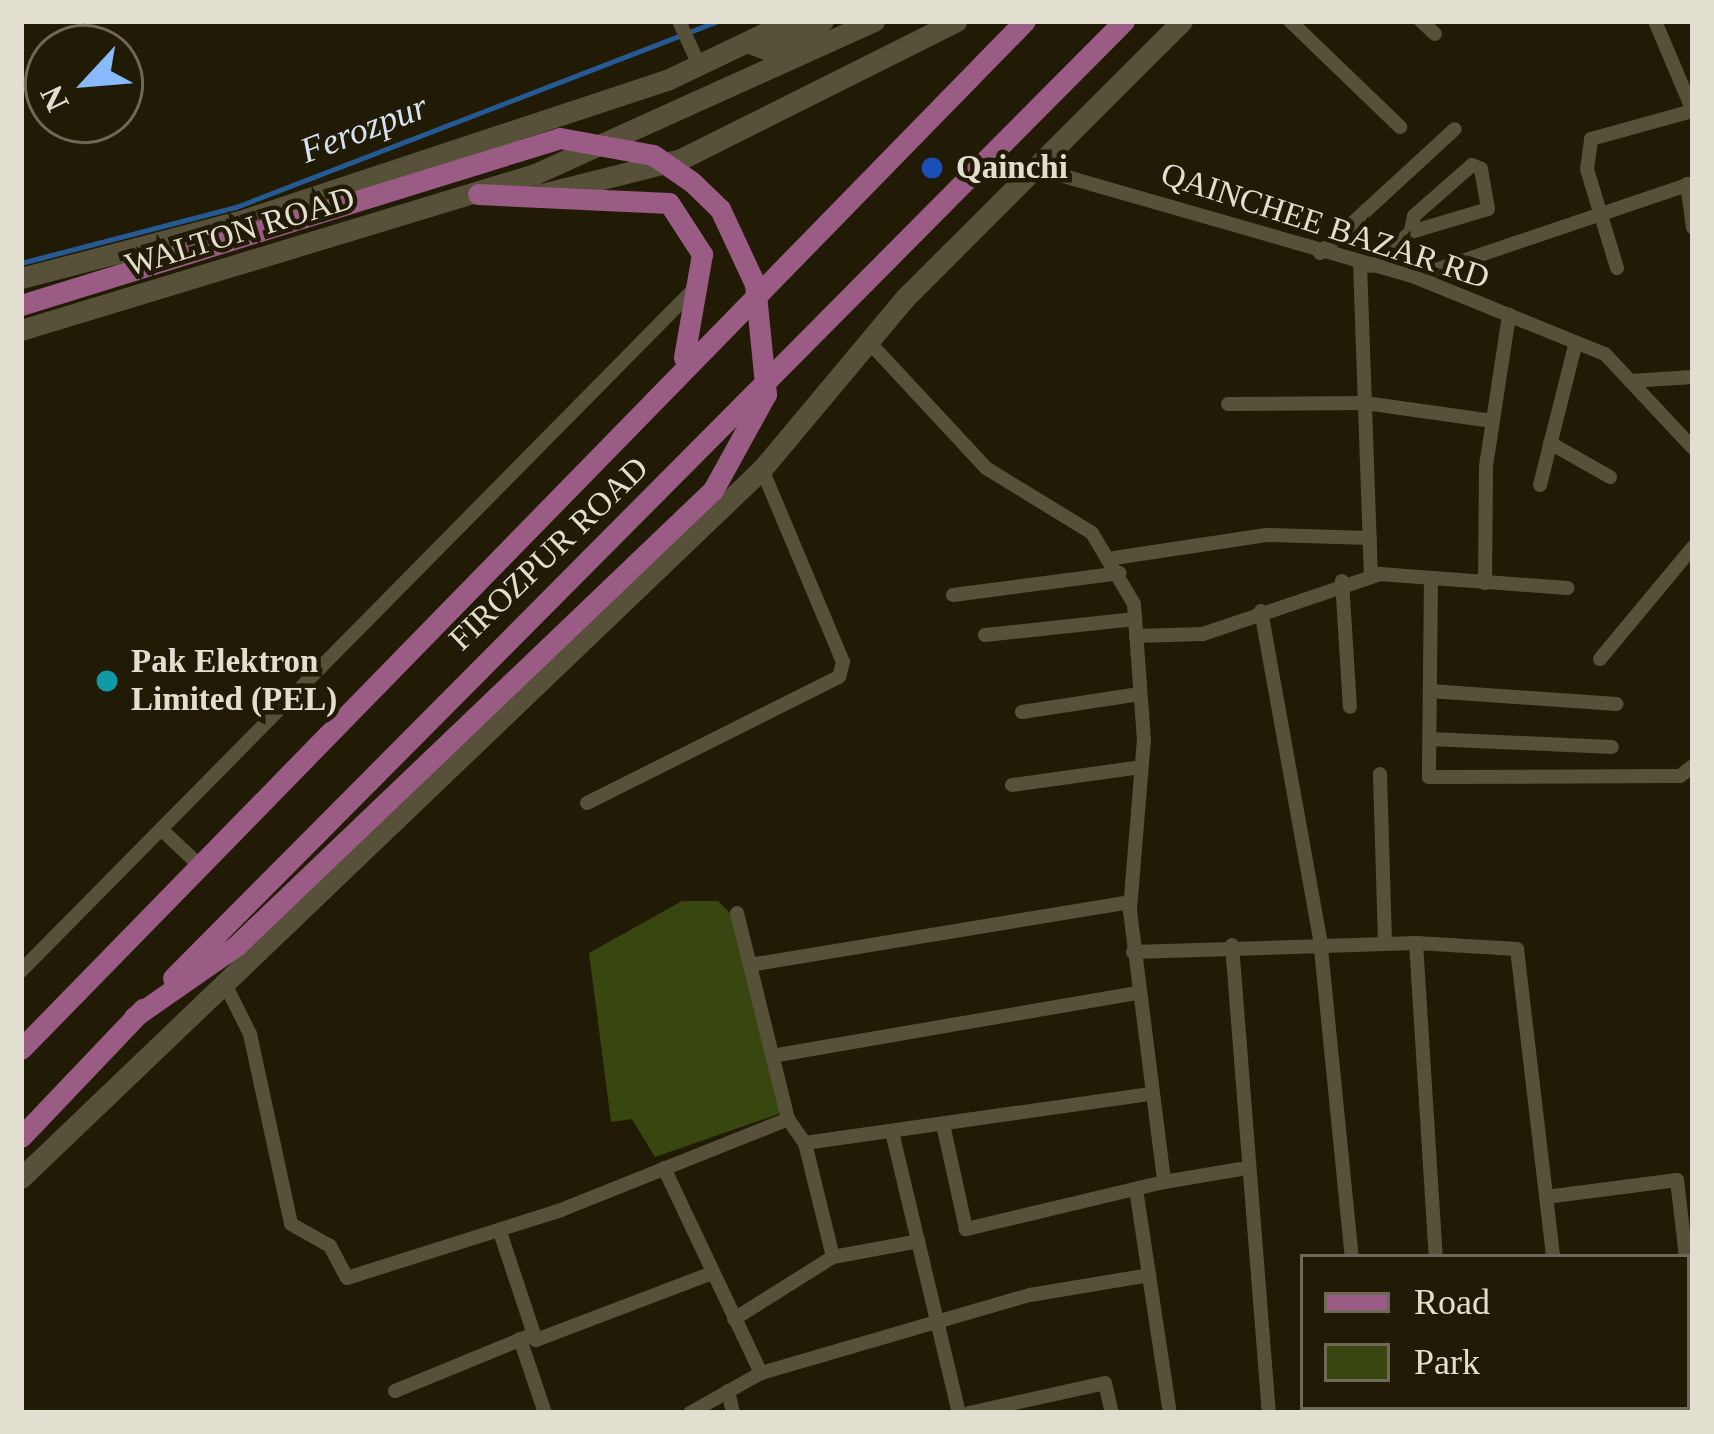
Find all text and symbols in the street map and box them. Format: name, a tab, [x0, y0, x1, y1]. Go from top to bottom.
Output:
north arrow	[24, 24, 144, 144]
text: N	[33, 80, 76, 117]
water label: Ferozpur	[294, 85, 434, 173]
place label: Qainchi	[956, 148, 1068, 188]
street label: QAINCHEE BAZAR RD	[1156, 154, 1494, 298]
marker: Qainchi	[919, 155, 945, 181]
street label: WALTON ROAD	[121, 178, 359, 286]
street label: FIROZPUR ROAD	[441, 449, 657, 659]
place label: Pak Elektron Limited (PEL)	[131, 642, 337, 720]
marker: Pak Elektron Limited (PEL)	[94, 668, 120, 694]
legend	[1300, 1254, 1690, 1410]
text: Road	[1414, 1282, 1490, 1322]
text: Park	[1414, 1342, 1480, 1382]

